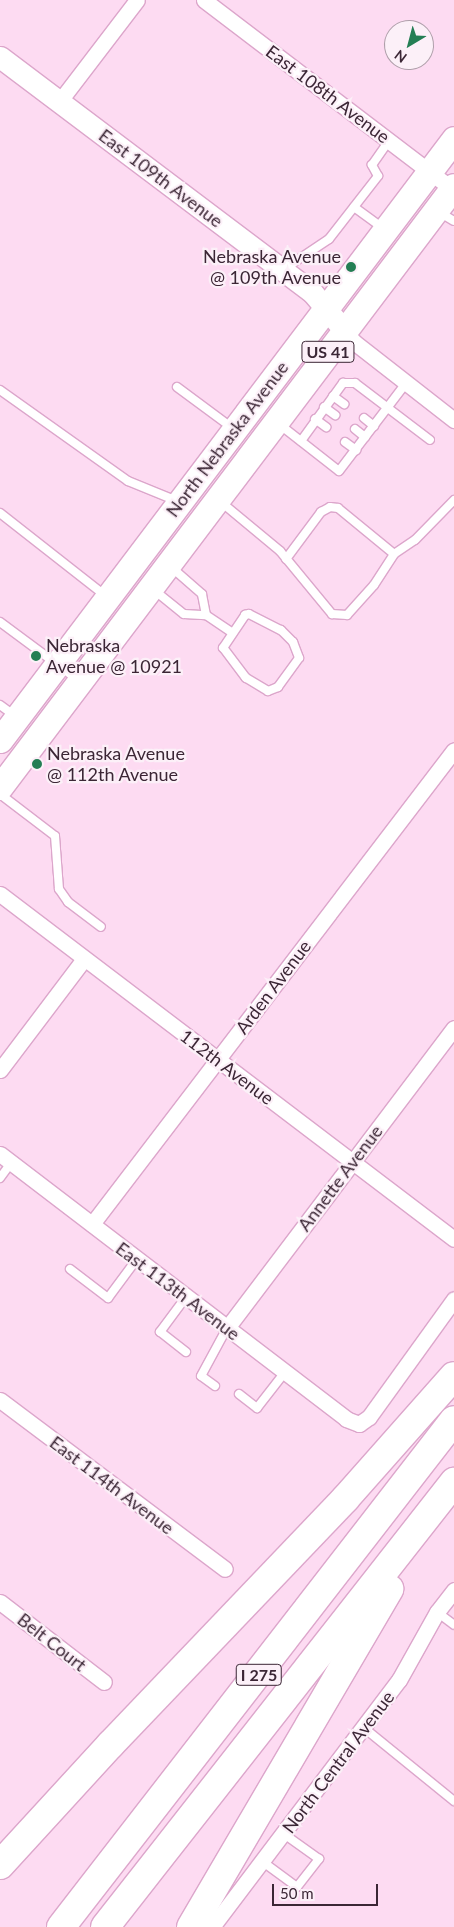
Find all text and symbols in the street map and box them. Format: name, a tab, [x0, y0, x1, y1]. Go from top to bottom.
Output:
north arrow	[384, 20, 434, 70]
street label: East 108th Avenue	[262, 40, 394, 148]
text: N	[391, 47, 410, 67]
street label: East 109th Avenue	[95, 124, 227, 232]
place label: Nebraska Avenue @ 109th Avenue	[203, 246, 341, 288]
marker: Nebraska Avenue @ 109th Avenue	[345, 261, 357, 273]
road number: US 41	[300, 338, 356, 366]
street label: North Nebraska Avenue	[161, 357, 293, 521]
place label: Nebraska Avenue @ 10921	[46, 635, 182, 678]
marker: Nebraska Avenue @ 10921	[30, 650, 42, 662]
place label: Nebraska Avenue @ 112th Avenue	[47, 743, 185, 786]
marker: Nebraska Avenue @ 112th Avenue	[31, 758, 43, 770]
street label: Arden Avenue	[231, 936, 315, 1038]
street label: 112th Avenue	[176, 1025, 278, 1109]
street label: Annette Avenue	[293, 1121, 387, 1235]
street label: East 113th Avenue	[112, 1237, 244, 1345]
street label: East 114th Avenue	[46, 1431, 178, 1539]
street label: Belt Court	[13, 1608, 91, 1676]
road number: I 275	[235, 1662, 283, 1688]
street label: North Central Avenue	[277, 1686, 399, 1838]
scale bar	[274, 1874, 380, 1906]
text: 50 m	[280, 1884, 314, 1902]

